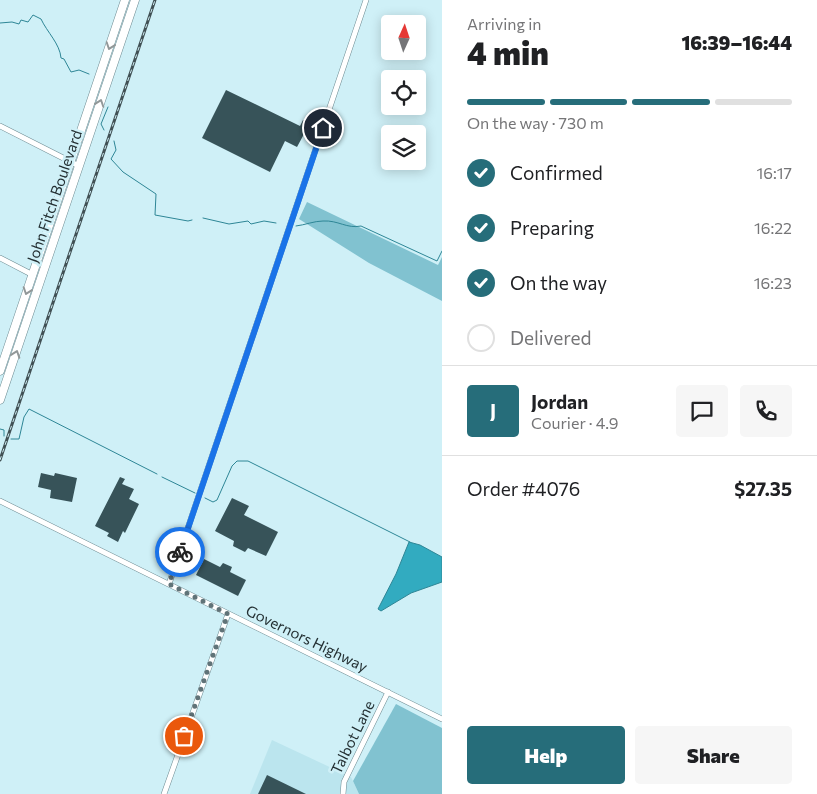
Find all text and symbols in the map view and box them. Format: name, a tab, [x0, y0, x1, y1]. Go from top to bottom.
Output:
text: Arriving in	[467, 14, 541, 33]
north arrow	[381, 15, 426, 60]
map controls	[381, 15, 426, 170]
text: 16:39–16:44	[681, 31, 792, 54]
text: 4 min	[467, 32, 549, 72]
one-way arrow	[105, 41, 115, 50]
button: locate	[381, 70, 426, 115]
one-way arrow	[94, 99, 104, 108]
pin	[302, 107, 344, 149]
text: On the way · 730 m	[467, 113, 604, 132]
icon: home	[309, 114, 337, 142]
button: layers	[381, 125, 426, 170]
street label: John Fitch Boulevard	[23, 127, 85, 265]
icon: check	[467, 159, 495, 187]
text: Confirmed	[510, 161, 603, 184]
text: 16:17	[756, 163, 792, 182]
icon: check	[467, 214, 495, 242]
text: Preparing	[510, 216, 594, 239]
text: 16:22	[754, 218, 792, 237]
icon: check	[467, 269, 495, 297]
text: On the way	[510, 271, 607, 294]
text: 16:23	[754, 273, 792, 292]
one-way arrow	[23, 286, 33, 294]
text: Delivered	[510, 326, 591, 349]
one-way arrow	[10, 350, 20, 359]
button: chat	[676, 385, 728, 437]
button: phone	[740, 385, 792, 437]
text: Jordan	[531, 390, 588, 413]
text: J	[490, 399, 496, 422]
text: Courier · 4.9	[531, 413, 618, 432]
text: Order #4076	[467, 477, 580, 500]
text: $27.35	[734, 477, 792, 500]
courier	[155, 527, 205, 577]
icon: bike	[166, 538, 194, 566]
street label: Governors Highway	[243, 601, 371, 675]
street label: Talbot Lane	[326, 697, 378, 777]
pin	[163, 715, 205, 757]
icon: bag	[170, 722, 198, 750]
button: Help	[467, 726, 625, 784]
button: Share	[635, 726, 792, 784]

